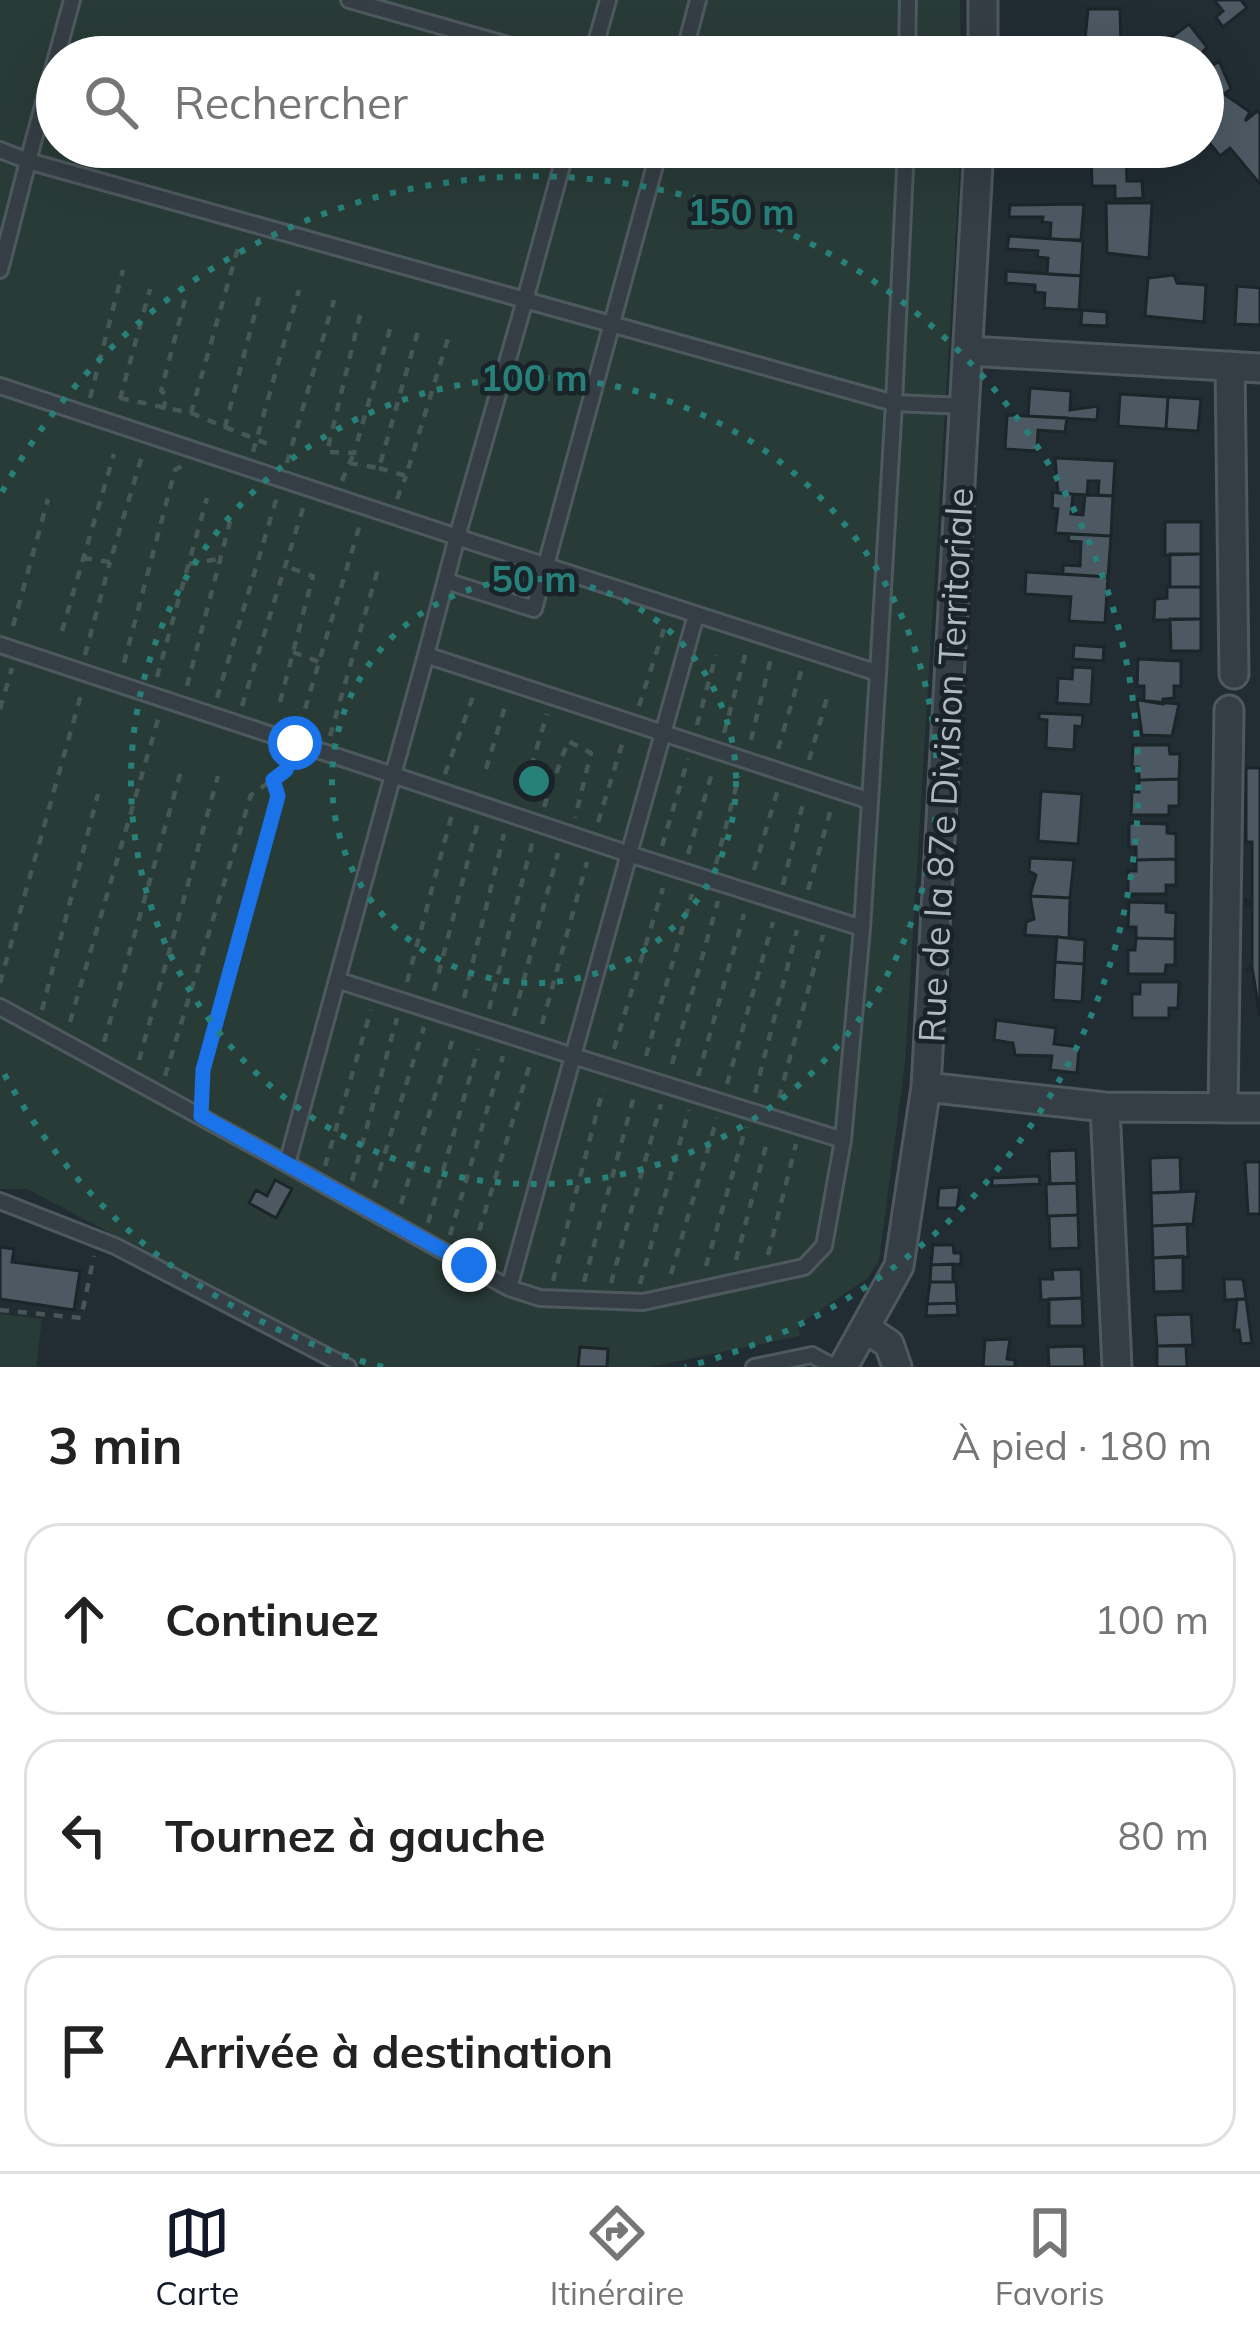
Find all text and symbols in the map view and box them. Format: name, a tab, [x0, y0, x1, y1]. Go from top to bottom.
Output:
search box	[36, 36, 1224, 168]
icon: search	[78, 69, 144, 135]
text: Rechercher	[174, 74, 408, 130]
text: 150 m	[687, 189, 795, 234]
text: 100 m	[480, 355, 588, 400]
street label: Rue de la 87e Division Territoriale	[908, 487, 982, 1043]
text: 50 m	[491, 556, 577, 601]
route start	[268, 716, 322, 770]
centre of rings	[513, 760, 555, 802]
route end	[442, 1238, 496, 1292]
text: 3 min	[48, 1413, 183, 1477]
text: À pied · 180 m	[952, 1421, 1212, 1470]
icon: ahead	[51, 1586, 117, 1652]
text: Continuez	[165, 1591, 379, 1647]
text: 100 m	[1094, 1595, 1209, 1644]
icon: left	[51, 1802, 117, 1868]
text: Tournez à gauche	[165, 1807, 545, 1863]
text: 80 m	[1118, 1811, 1209, 1860]
icon: arrive	[51, 2018, 117, 2084]
text: Arrivée à destination	[165, 2023, 613, 2079]
tab: Carte	[155, 2200, 239, 2313]
tab: Itinéraire	[550, 2200, 684, 2313]
tab: Favoris	[995, 2200, 1105, 2313]

